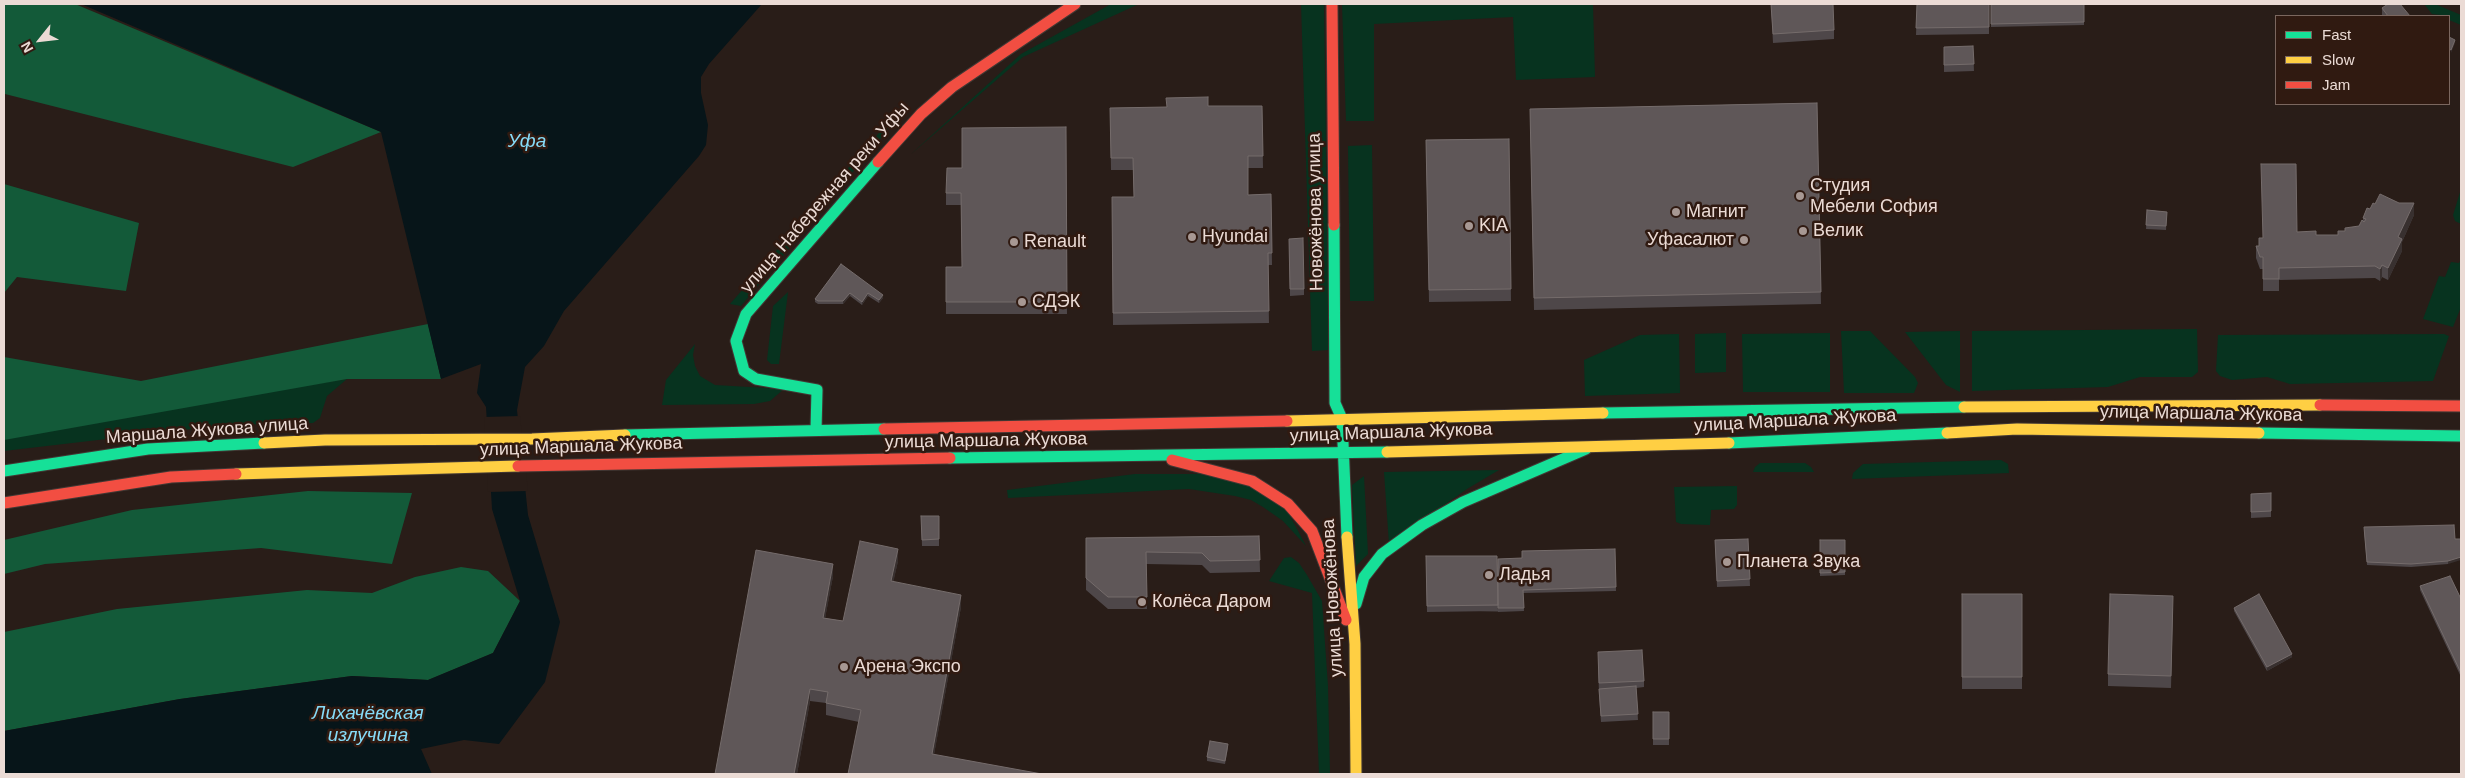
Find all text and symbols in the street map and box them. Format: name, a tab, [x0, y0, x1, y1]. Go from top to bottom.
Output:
north arrow	[15, 15, 65, 65]
legend	[2275, 15, 2450, 105]
text: Fast	[2322, 26, 2351, 43]
text: N	[17, 39, 36, 56]
text: Slow	[2322, 51, 2355, 68]
text: Jam	[2322, 76, 2350, 93]
street label: улица Набережная реки Уфы	[736, 98, 914, 298]
water label: Уфа	[508, 131, 546, 153]
street label: Новожёнова улица	[1304, 133, 1328, 291]
place label: Студия Мебели София	[1810, 175, 1938, 218]
marker: Студия Мебели София	[1794, 190, 1806, 202]
place label: Магнит	[1686, 201, 1746, 223]
marker: Магнит	[1670, 206, 1682, 218]
place label: KIA	[1479, 215, 1508, 237]
marker: KIA	[1463, 220, 1475, 232]
place label: Велик	[1813, 220, 1863, 242]
marker: Велик	[1797, 225, 1809, 237]
place label: Hyundai	[1202, 226, 1268, 248]
place label: Уфасалют	[1647, 229, 1734, 251]
place label: Renault	[1024, 231, 1086, 253]
marker: Hyundai	[1186, 231, 1198, 243]
marker: Уфасалют	[1738, 234, 1750, 246]
marker: Renault	[1008, 236, 1020, 248]
place label: СДЭК	[1032, 291, 1080, 313]
marker: СДЭК	[1016, 296, 1028, 308]
street label: улица Маршала Жукова	[2100, 401, 2302, 427]
street label: улица Маршала Жукова	[1693, 405, 1897, 437]
street label: Маршала Жукова улица	[105, 413, 309, 449]
street label: улица Маршала Жукова	[1289, 419, 1493, 447]
street label: улица Маршала Жукова	[885, 428, 1087, 454]
street label: улица Маршала Жукова	[479, 433, 683, 461]
street label: улица Новожёнова	[1318, 519, 1348, 677]
place label: Планета Звука	[1737, 551, 1860, 573]
marker: Планета Звука	[1721, 556, 1733, 568]
place label: Ладья	[1499, 564, 1550, 586]
marker: Ладья	[1483, 569, 1495, 581]
place label: Колёса Даром	[1152, 591, 1271, 613]
marker: Колёса Даром	[1136, 596, 1148, 608]
place label: Арена Экспо	[854, 656, 961, 678]
marker: Арена Экспо	[838, 661, 850, 673]
water label: Лихачёвская излучина	[312, 703, 424, 747]

